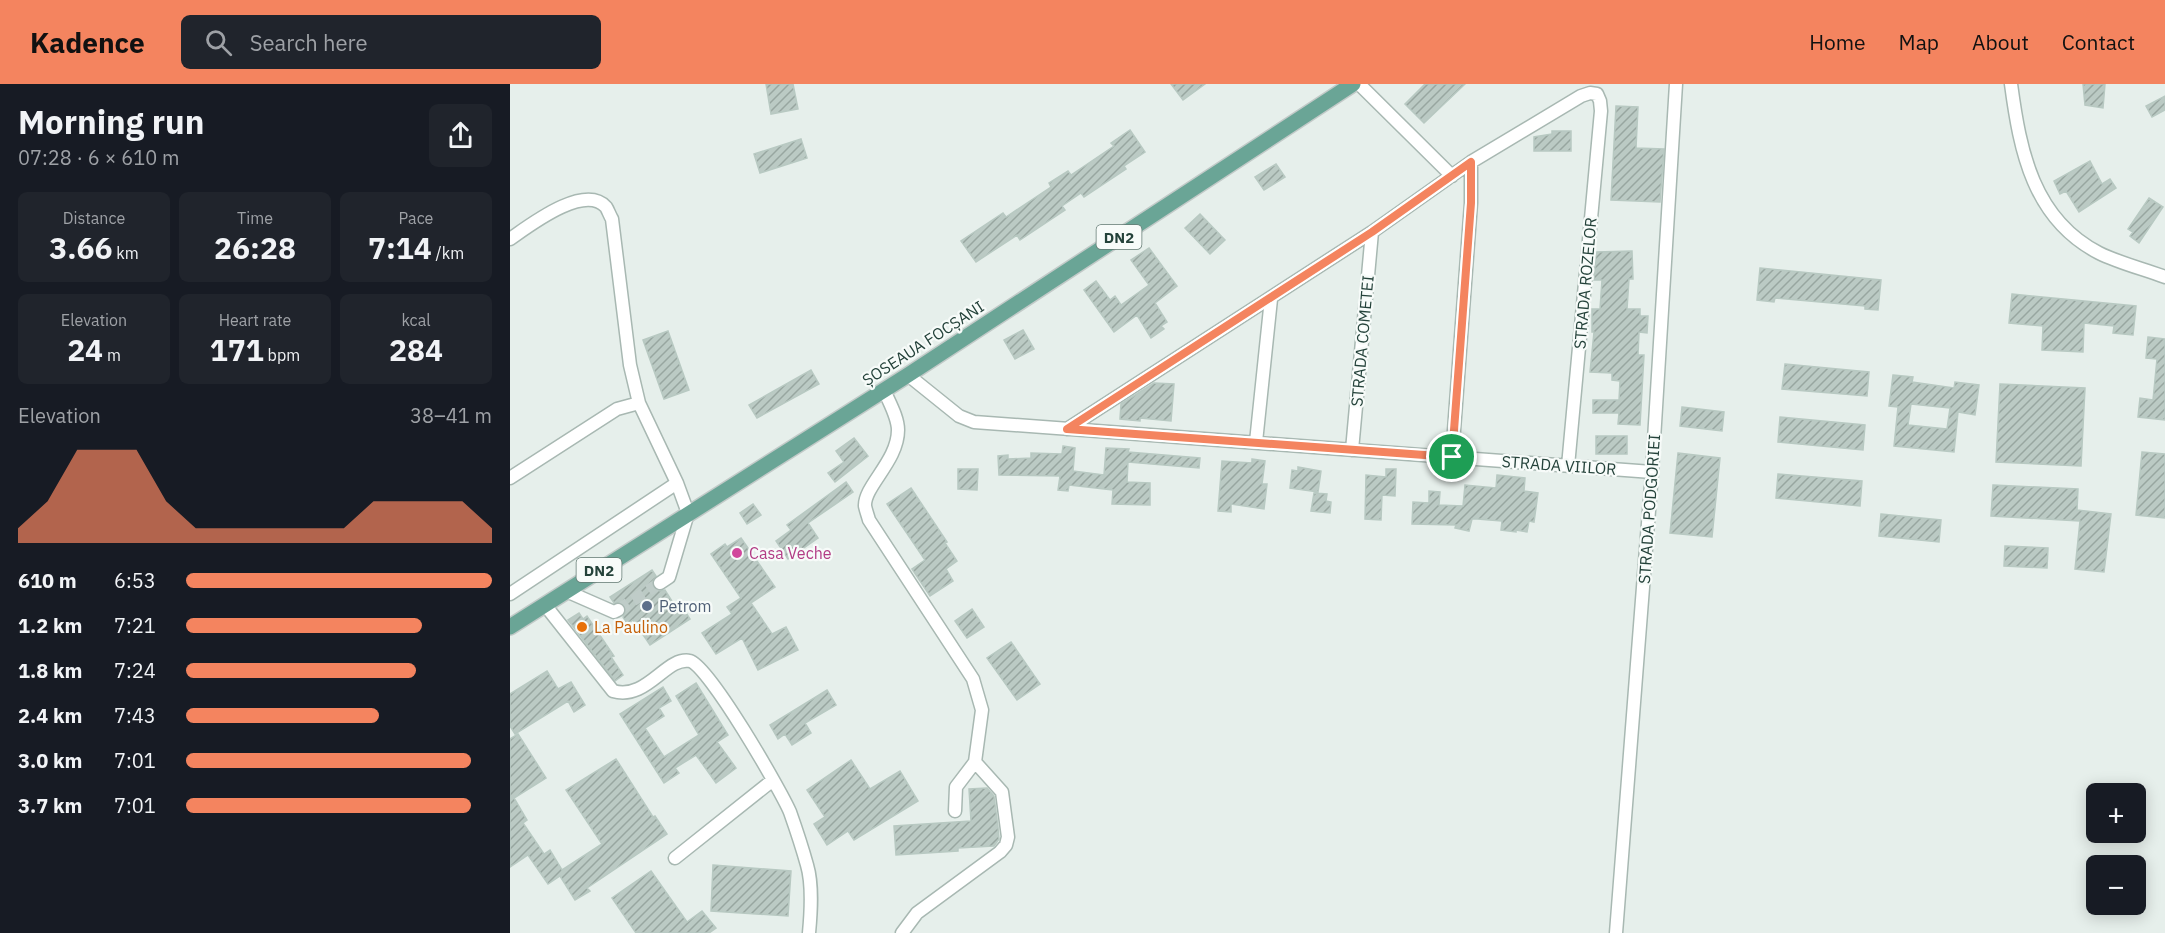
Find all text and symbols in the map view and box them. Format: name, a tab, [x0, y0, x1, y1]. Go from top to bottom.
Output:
search box	[181, 15, 601, 69]
text: Kadence	[30, 24, 145, 61]
icon: search	[202, 26, 235, 59]
text: Search here	[250, 28, 368, 57]
text: Home	[1809, 28, 1866, 56]
text: Map	[1899, 28, 1939, 56]
text: About	[1972, 28, 2029, 56]
text: Contact	[2062, 28, 2135, 56]
text: Morning run	[18, 100, 204, 143]
button: share	[429, 104, 492, 167]
text: 07:28 · 6 × 610 m	[18, 144, 179, 171]
text: Distance	[63, 208, 125, 228]
text: Time	[237, 208, 273, 228]
text: Pace	[399, 208, 433, 228]
street label: STRADA ROZELOR	[1569, 216, 1601, 350]
road number: DN2	[1096, 225, 1142, 249]
text: 3.66	[49, 228, 113, 267]
text: 26:28	[214, 228, 296, 267]
text: 7:14	[368, 228, 432, 267]
text: km	[113, 243, 139, 263]
text: /km	[432, 243, 464, 263]
street label: STRADA COMETEI	[1346, 275, 1378, 407]
street label: ȘOSEAUA FOCȘANI	[858, 296, 988, 390]
text: Elevation	[61, 310, 127, 330]
text: Heart rate	[219, 310, 291, 330]
text: kcal	[401, 310, 431, 330]
text: 24	[67, 330, 103, 369]
text: 171	[210, 330, 264, 369]
text: 284	[389, 330, 443, 369]
text: m	[103, 345, 121, 365]
text: bpm	[264, 345, 300, 365]
text: Elevation	[18, 402, 101, 429]
text: 38–41 m	[410, 402, 492, 429]
pin	[1426, 431, 1477, 482]
street label: STRADA PODGORIEI	[1634, 434, 1664, 584]
icon: arrive	[1435, 440, 1468, 473]
street label: STRADA VIILOR	[1501, 451, 1617, 479]
place label: Casa Veche	[749, 543, 832, 563]
marker: Casa Veche	[730, 546, 744, 560]
road number: DN2	[576, 558, 622, 582]
text: 610 m	[18, 567, 77, 594]
text: 6:53	[114, 567, 156, 594]
place label: Petrom	[659, 596, 712, 616]
marker: Petrom	[640, 599, 654, 613]
text: 1.2 km	[18, 612, 82, 639]
text: 7:21	[114, 612, 156, 639]
place label: La Paulino	[594, 617, 668, 637]
marker: La Paulino	[575, 620, 589, 634]
text: 1.8 km	[18, 657, 82, 684]
text: 7:24	[114, 657, 156, 684]
text: 2.4 km	[18, 702, 82, 729]
text: 7:43	[114, 702, 156, 729]
text: 3.0 km	[18, 747, 82, 774]
text: 7:01	[114, 747, 156, 774]
map controls	[2086, 783, 2146, 915]
button: +	[2086, 783, 2146, 843]
text: 3.7 km	[18, 792, 82, 819]
text: 7:01	[114, 792, 156, 819]
button: −	[2086, 855, 2146, 915]

